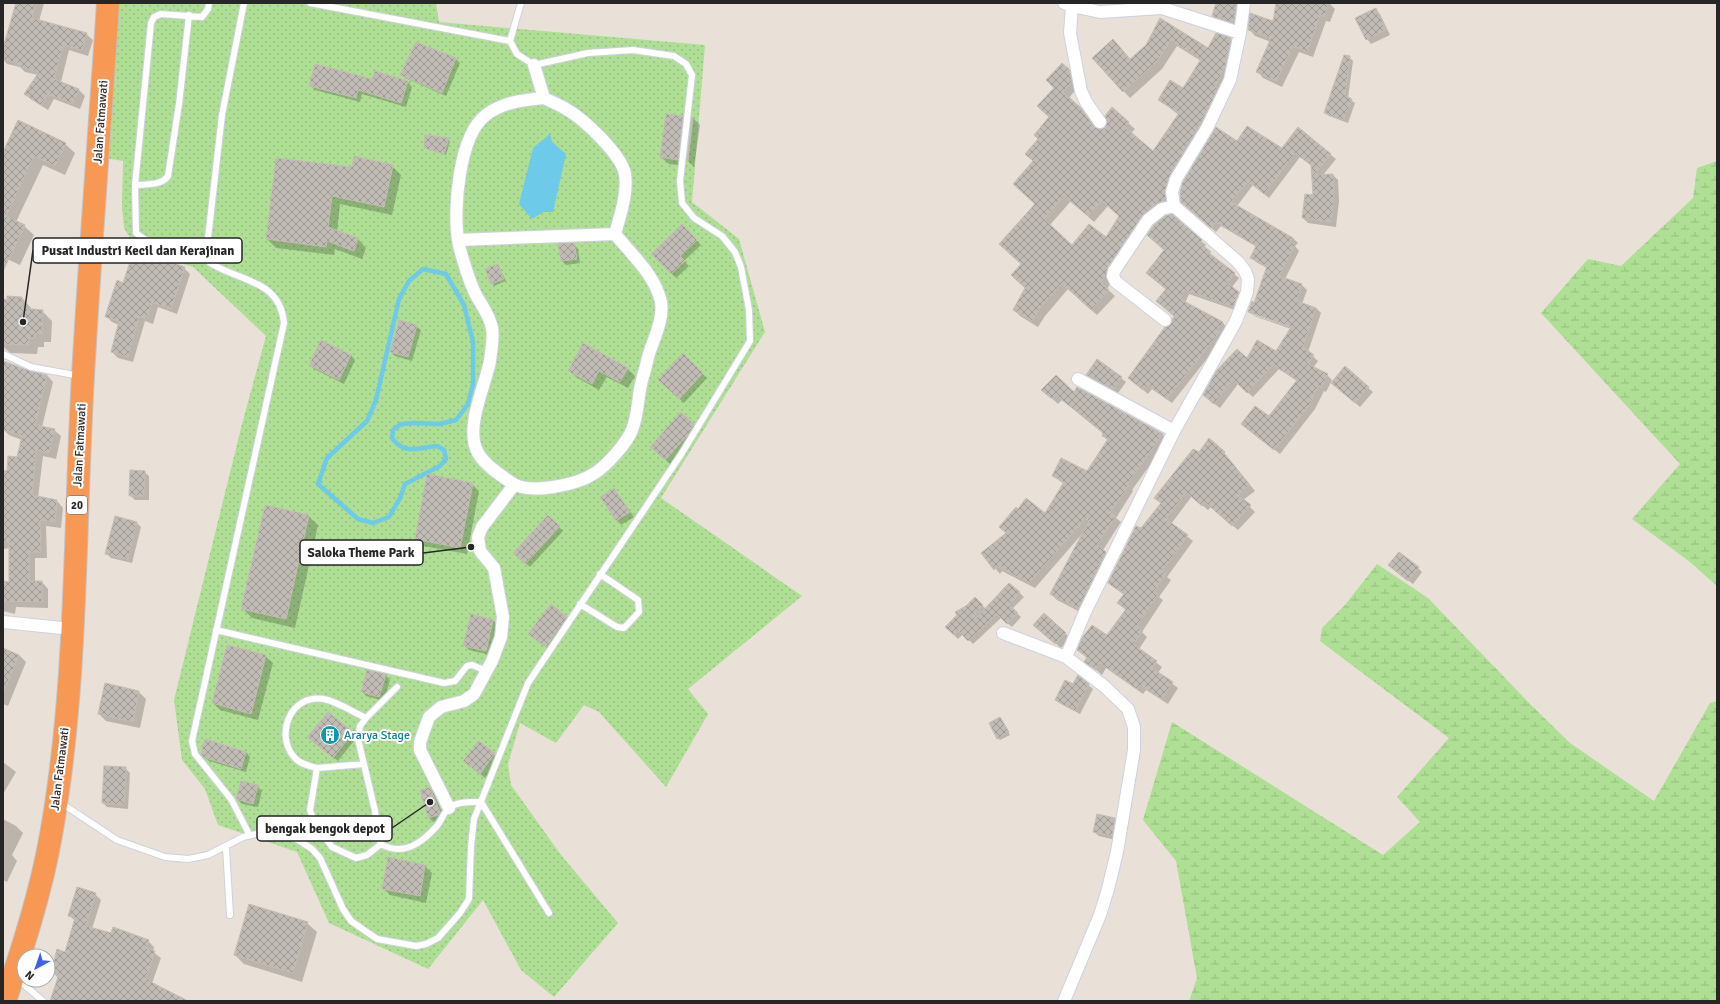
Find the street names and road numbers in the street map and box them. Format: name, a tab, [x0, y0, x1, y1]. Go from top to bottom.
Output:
street label: Jalan Fatmawati	[91, 80, 111, 164]
street label: Jalan Fatmawati	[70, 403, 90, 487]
road number: 20	[67, 496, 87, 514]
street label: Jalan Fatmawati	[47, 727, 73, 811]

